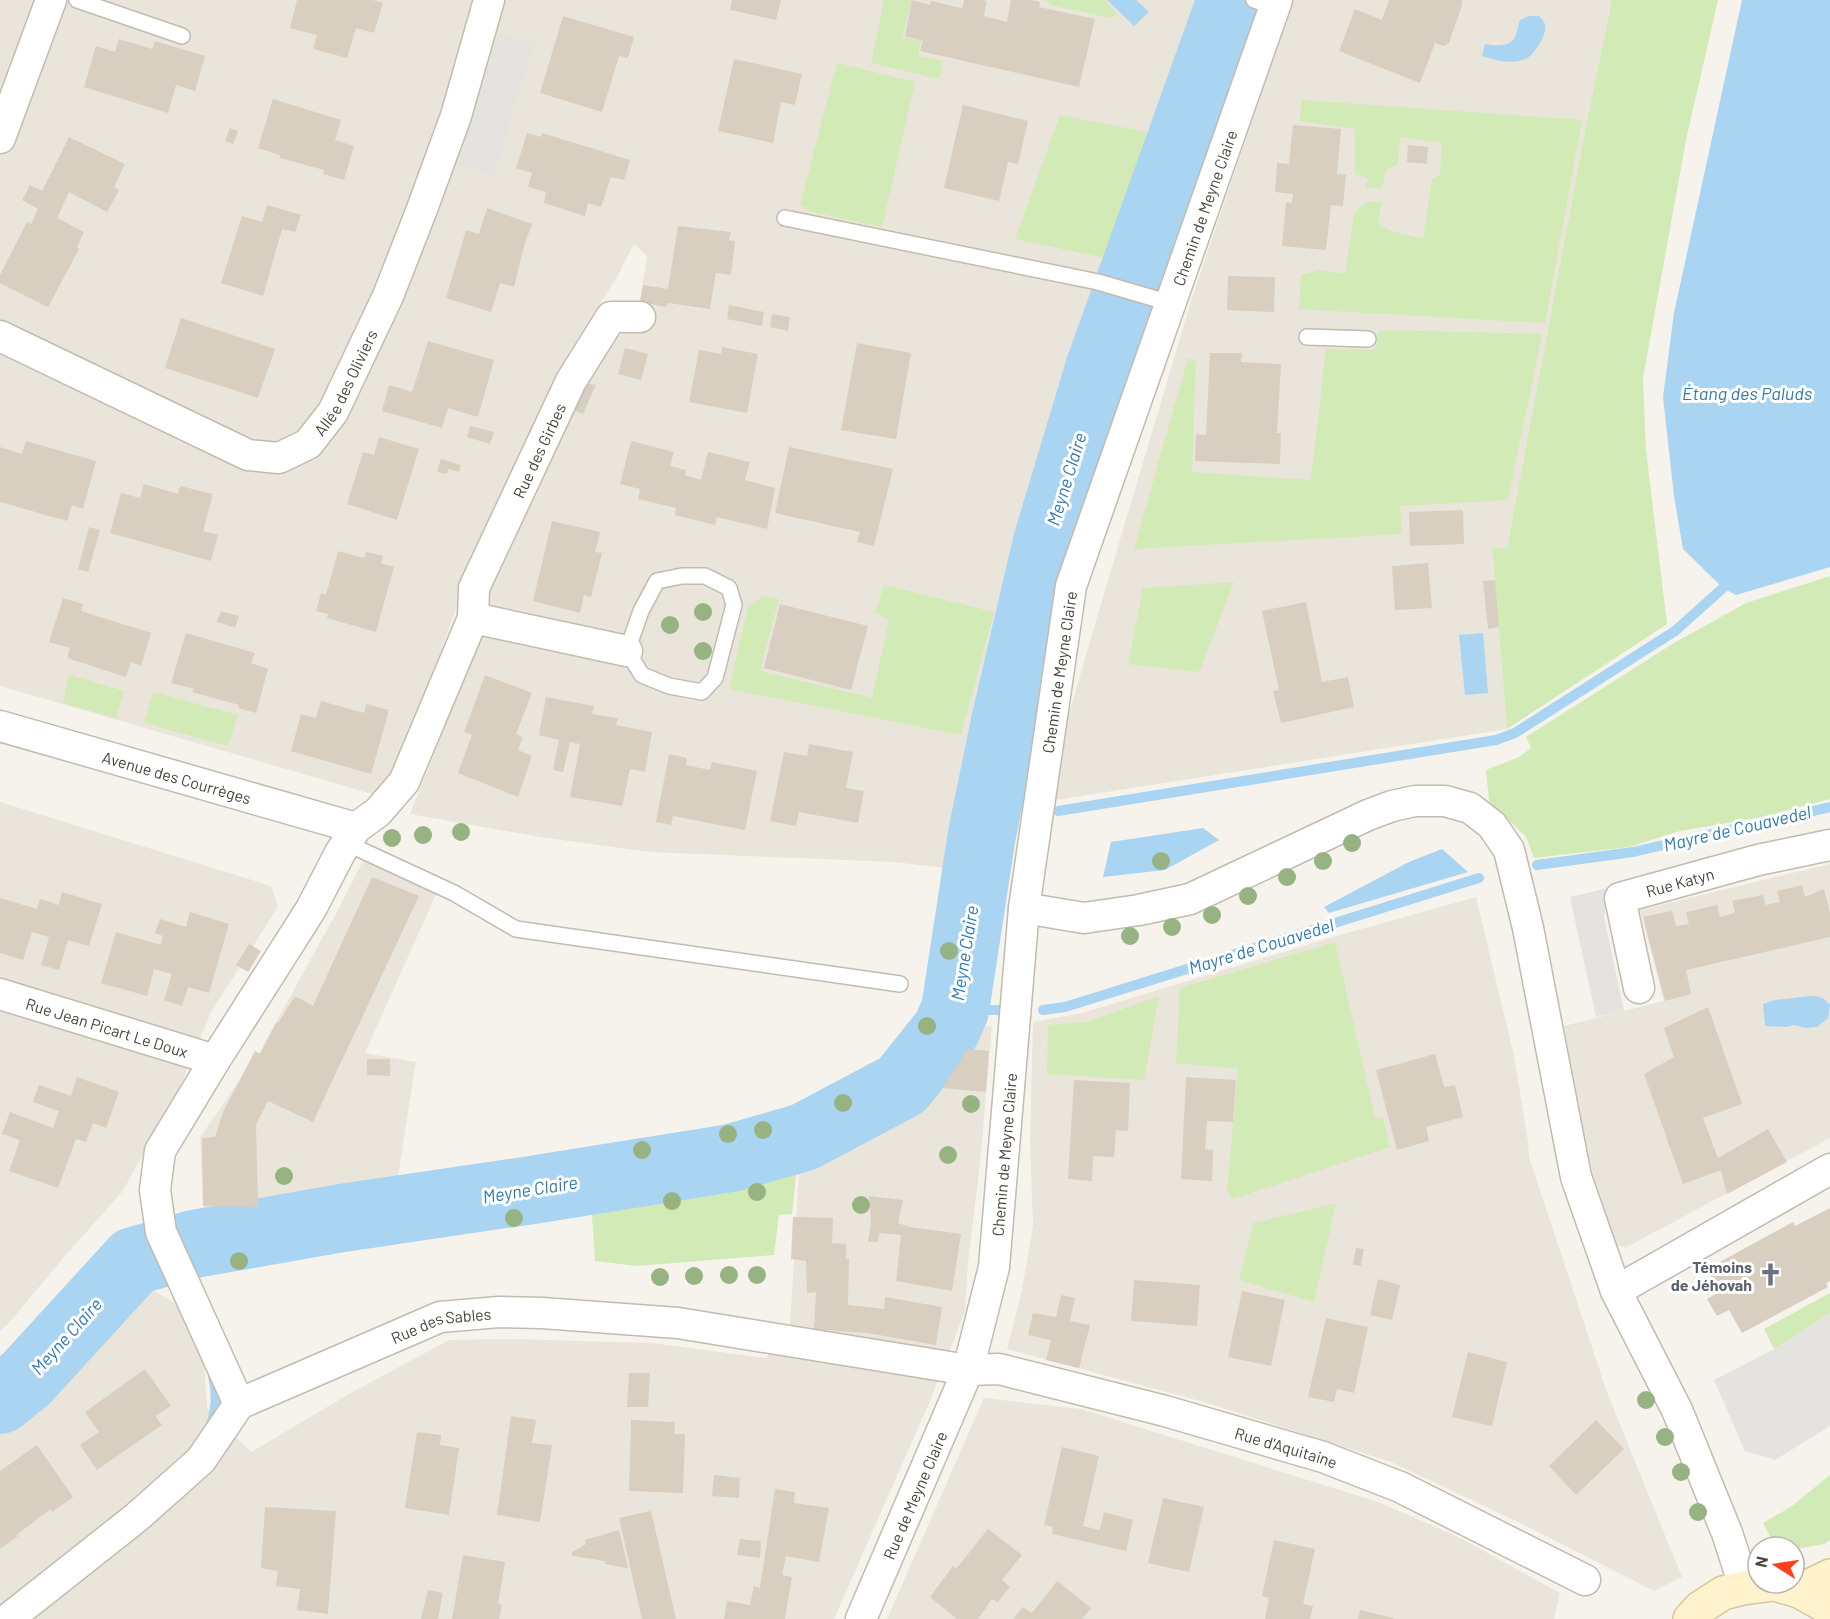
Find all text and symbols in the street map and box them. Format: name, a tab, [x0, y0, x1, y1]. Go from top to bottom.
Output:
street label: Chemin de Meyne Claire	[1168, 127, 1240, 288]
street label: Allée des Oliviers	[309, 326, 380, 439]
water label: Étang des Paluds	[1682, 382, 1812, 404]
street label: Rue des Girbes	[508, 400, 569, 501]
water label: Meyne Claire	[1041, 430, 1091, 528]
street label: Chemin de Meyne Claire	[1037, 590, 1080, 754]
street label: Avenue des Courrèges	[100, 746, 253, 807]
water label: Mayre de Couavedel	[1661, 800, 1813, 856]
street label: Rue Katyn	[1644, 863, 1716, 900]
water label: Meyne Claire	[946, 904, 982, 1002]
water label: Mayre de Couavedel	[1186, 913, 1336, 979]
street label: Rue Jean Picart Le Doux	[24, 993, 191, 1061]
street label: Chemin de Meyne Claire	[987, 1072, 1020, 1237]
water label: Meyne Claire	[481, 1171, 579, 1207]
place label: Témoins de Jéhovah	[1671, 1257, 1752, 1294]
church icon: Témoins de Jéhovah	[1757, 1262, 1783, 1288]
water label: Meyne Claire	[26, 1293, 106, 1379]
street label: Rue des Sables	[388, 1303, 492, 1347]
street label: Rue d'Aquitaine	[1233, 1422, 1340, 1471]
street label: Rue de Meyne Claire	[878, 1428, 950, 1562]
north arrow	[1746, 1535, 1806, 1595]
text: N	[1750, 1555, 1771, 1569]

